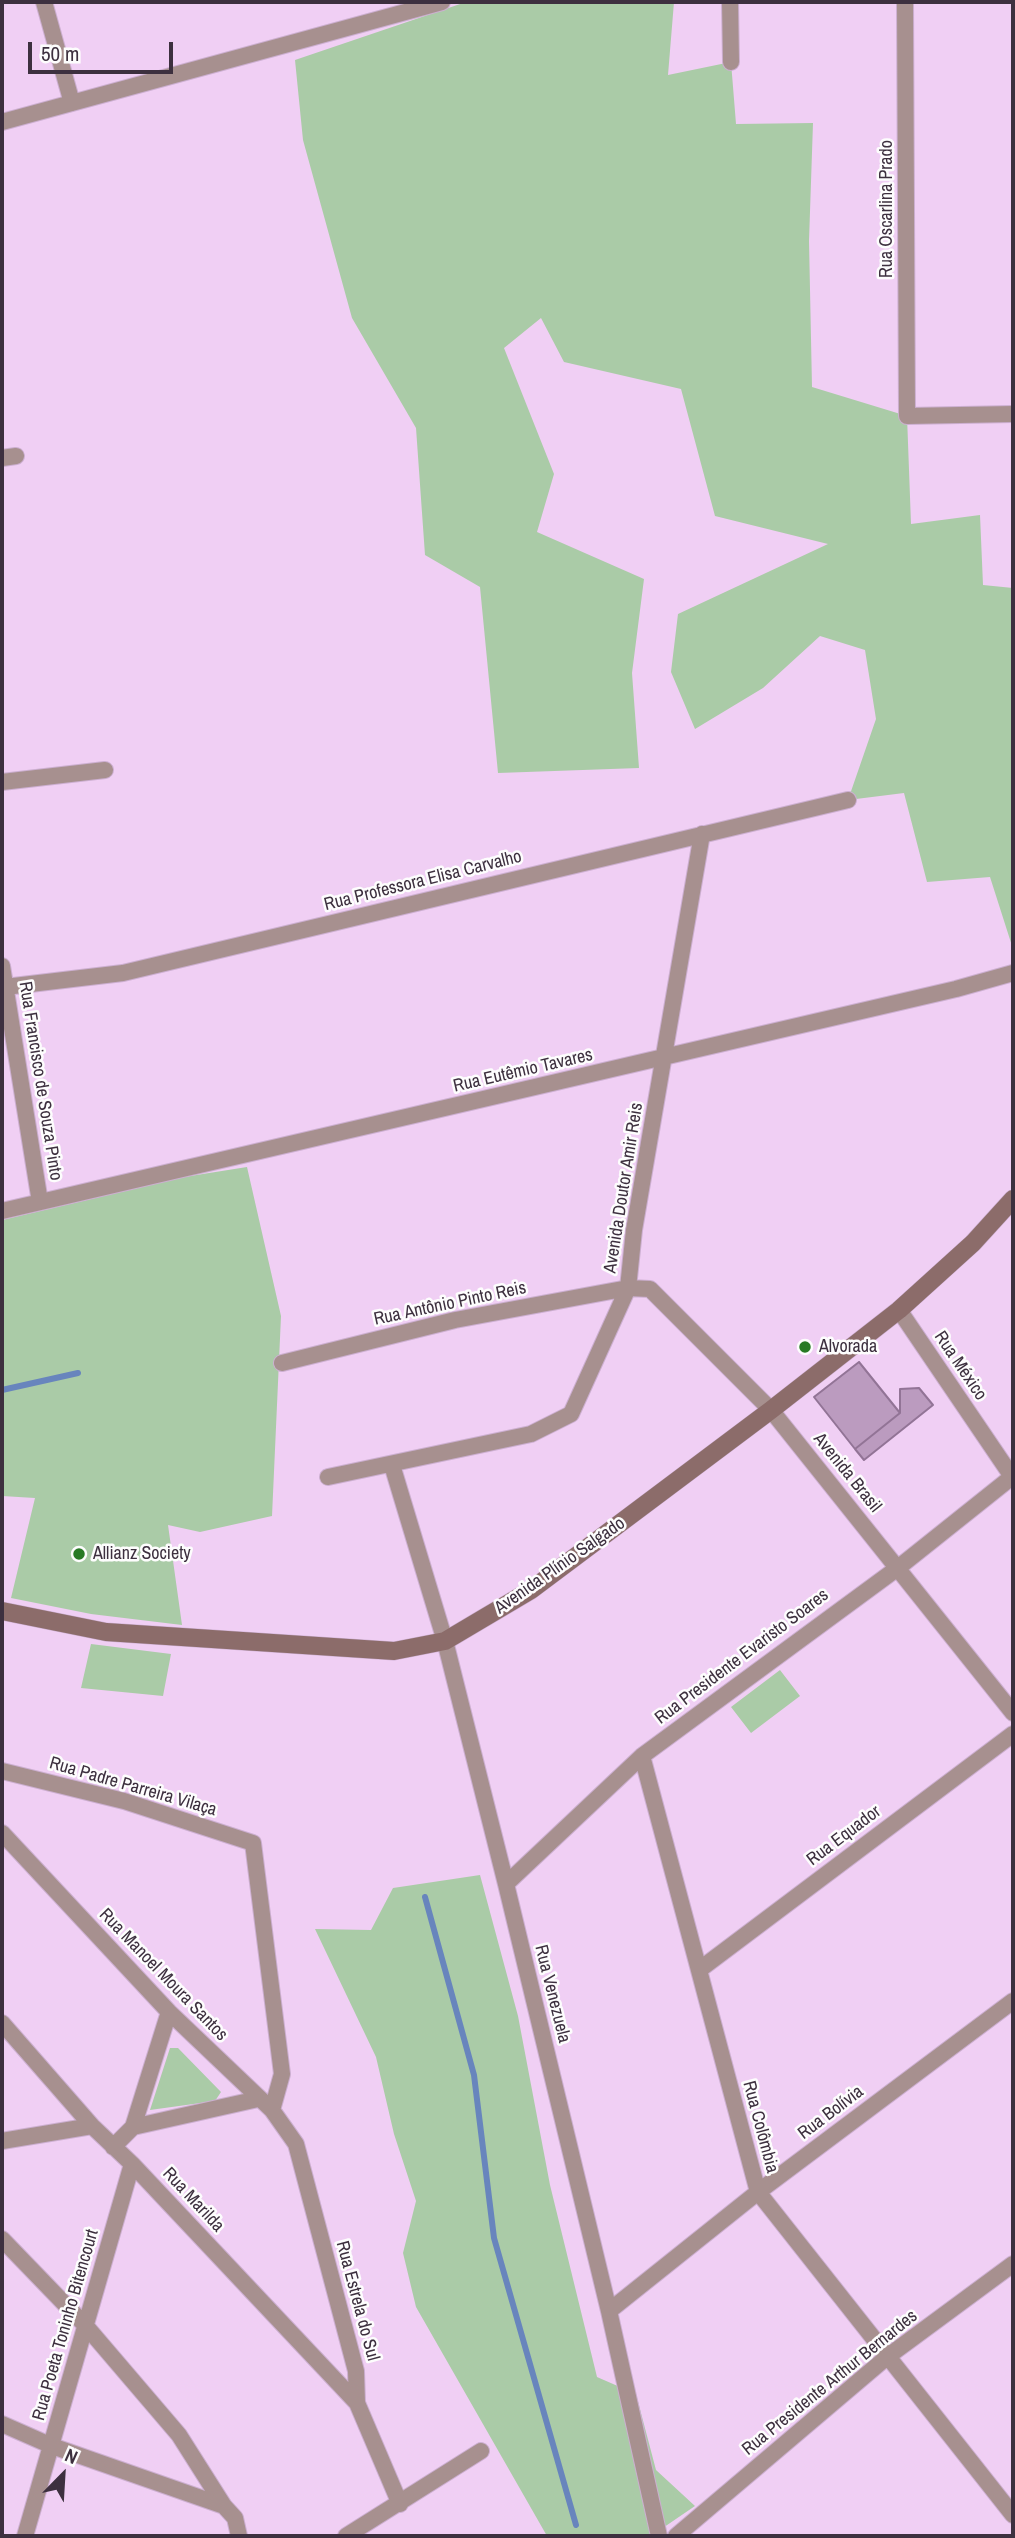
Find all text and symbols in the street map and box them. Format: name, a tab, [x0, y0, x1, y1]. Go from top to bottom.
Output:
scale bar	[32, 28, 177, 72]
text: 50 m	[41, 39, 79, 68]
street label: Rua Oscarlina Prado	[876, 140, 898, 278]
street label: Rua Professora Elisa Carvalho	[322, 846, 524, 916]
street label: Rua Francisco de Souza Pinto	[14, 980, 66, 1182]
street label: Rua Eutêmio Tavares	[451, 1044, 595, 1098]
street label: Avenida Doutor Amir Reis	[600, 1101, 648, 1275]
street label: Rua Antônio Pinto Reis	[372, 1277, 528, 1331]
street label: Rua México	[929, 1327, 991, 1405]
place label: Alvorada	[819, 1336, 877, 1358]
marker: Alvorada	[797, 1339, 813, 1355]
street label: Avenida Brasil	[808, 1429, 886, 1517]
street label: Avenida Plínio Salgado	[491, 1513, 629, 1619]
place label: Allianz Society	[93, 1543, 191, 1565]
marker: Allianz Society	[71, 1546, 87, 1562]
street label: Rua Presidente Evaristo Soares	[651, 1585, 833, 1729]
street label: Rua Padre Parreira Vilaça	[47, 1753, 219, 1821]
street label: Rua Equador	[803, 1801, 885, 1871]
street label: Rua Manoel Moura Santos	[94, 1904, 232, 2046]
street label: Rua Venezuela	[529, 1943, 575, 2045]
street label: Rua Colômbia	[737, 2079, 783, 2175]
street label: Rua Bolívia	[794, 2081, 868, 2145]
street label: Rua Marilda	[158, 2163, 228, 2237]
street label: Rua Poeta Toninho Bitencourt	[28, 2227, 104, 2423]
street label: Rua Estrela do Sul	[331, 2239, 383, 2363]
street label: Rua Presidente Arthur Bernardes	[738, 2306, 922, 2460]
north arrow	[28, 2440, 98, 2510]
text: N	[61, 2442, 82, 2470]

